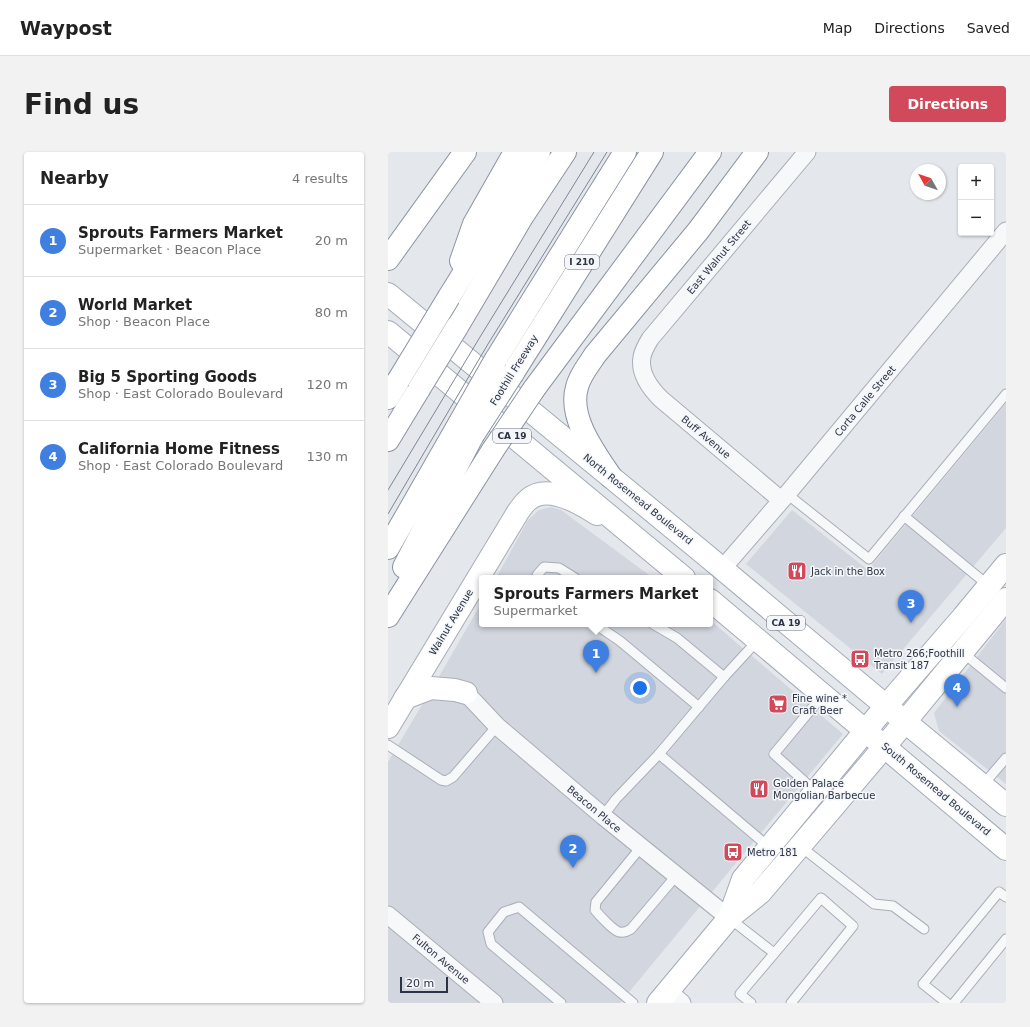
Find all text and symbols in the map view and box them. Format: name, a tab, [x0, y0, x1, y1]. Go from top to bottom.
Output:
text: Waypost	[20, 17, 112, 39]
text: Map	[823, 20, 852, 36]
text: Directions	[874, 20, 945, 36]
text: Saved	[967, 20, 1010, 36]
button: Directions	[889, 86, 1006, 122]
text: Find us	[24, 88, 139, 121]
north arrow	[910, 164, 946, 200]
map controls	[958, 164, 994, 236]
button: +	[958, 164, 994, 200]
text: Nearby	[40, 168, 109, 188]
text: 4 results	[292, 171, 348, 186]
button: −	[958, 200, 994, 236]
street label: East Walnut Street	[685, 218, 753, 296]
text: Sprouts Farmers Market	[78, 224, 283, 242]
text: 1	[48, 233, 58, 248]
text: 20 m	[315, 233, 348, 248]
text: Supermarket · Beacon Place	[78, 242, 261, 257]
road number: I 210	[565, 255, 599, 269]
text: World Market	[78, 296, 192, 314]
text: 2	[48, 305, 58, 320]
text: 80 m	[315, 305, 348, 320]
text: Shop · Beacon Place	[78, 314, 210, 329]
street label: Foothill Freeway	[488, 333, 540, 407]
street label: Corta Calle Street	[832, 363, 898, 439]
text: Big 5 Sporting Goods	[78, 368, 257, 386]
text: 3	[48, 377, 58, 392]
text: 120 m	[306, 377, 348, 392]
text: Shop · East Colorado Boulevard	[78, 386, 283, 401]
street label: Buff Avenue	[679, 413, 733, 461]
road number: CA 19	[493, 429, 531, 443]
text: California Home Fitness	[78, 440, 280, 458]
text: 4	[48, 449, 58, 464]
text: 130 m	[306, 449, 348, 464]
street label: North Rosemead Boulevard	[581, 452, 695, 546]
text: Shop · East Colorado Boulevard	[78, 458, 283, 473]
restaurant icon: Jack in the Box	[786, 560, 808, 582]
place label: Jack in the Box	[810, 566, 885, 577]
popup	[479, 575, 713, 627]
text: Sprouts Farmers Market	[494, 585, 698, 603]
street label: Walnut Avenue	[427, 587, 475, 657]
pin: 3	[898, 590, 924, 623]
text: Supermarket	[494, 603, 578, 618]
road number: CA 19	[767, 616, 805, 630]
pin: 1	[583, 640, 609, 673]
bus stop icon: Metro 266;Foothill Transit 187	[849, 648, 871, 670]
place label: Metro 266;Foothill Transit 187	[873, 648, 965, 671]
pin: 4	[944, 674, 970, 707]
your location	[630, 678, 650, 698]
supermarket icon: Fine wine * Craft Beer	[767, 693, 789, 715]
place label: Fine wine * Craft Beer	[792, 693, 847, 716]
street label: South Rosemead Boulevard	[879, 740, 993, 838]
restaurant icon: Golden Palace Mongolian Barbecue	[748, 778, 770, 800]
place label: Golden Palace Mongolian Barbecue	[773, 778, 875, 801]
street label: Beacon Place	[565, 783, 623, 835]
pin: 2	[560, 835, 586, 868]
bus stop icon: Metro 181	[722, 841, 744, 863]
place label: Metro 181	[747, 847, 798, 858]
street label: Fulton Avenue	[410, 932, 472, 986]
scale bar	[400, 975, 448, 994]
text: 20 m	[406, 977, 434, 990]

